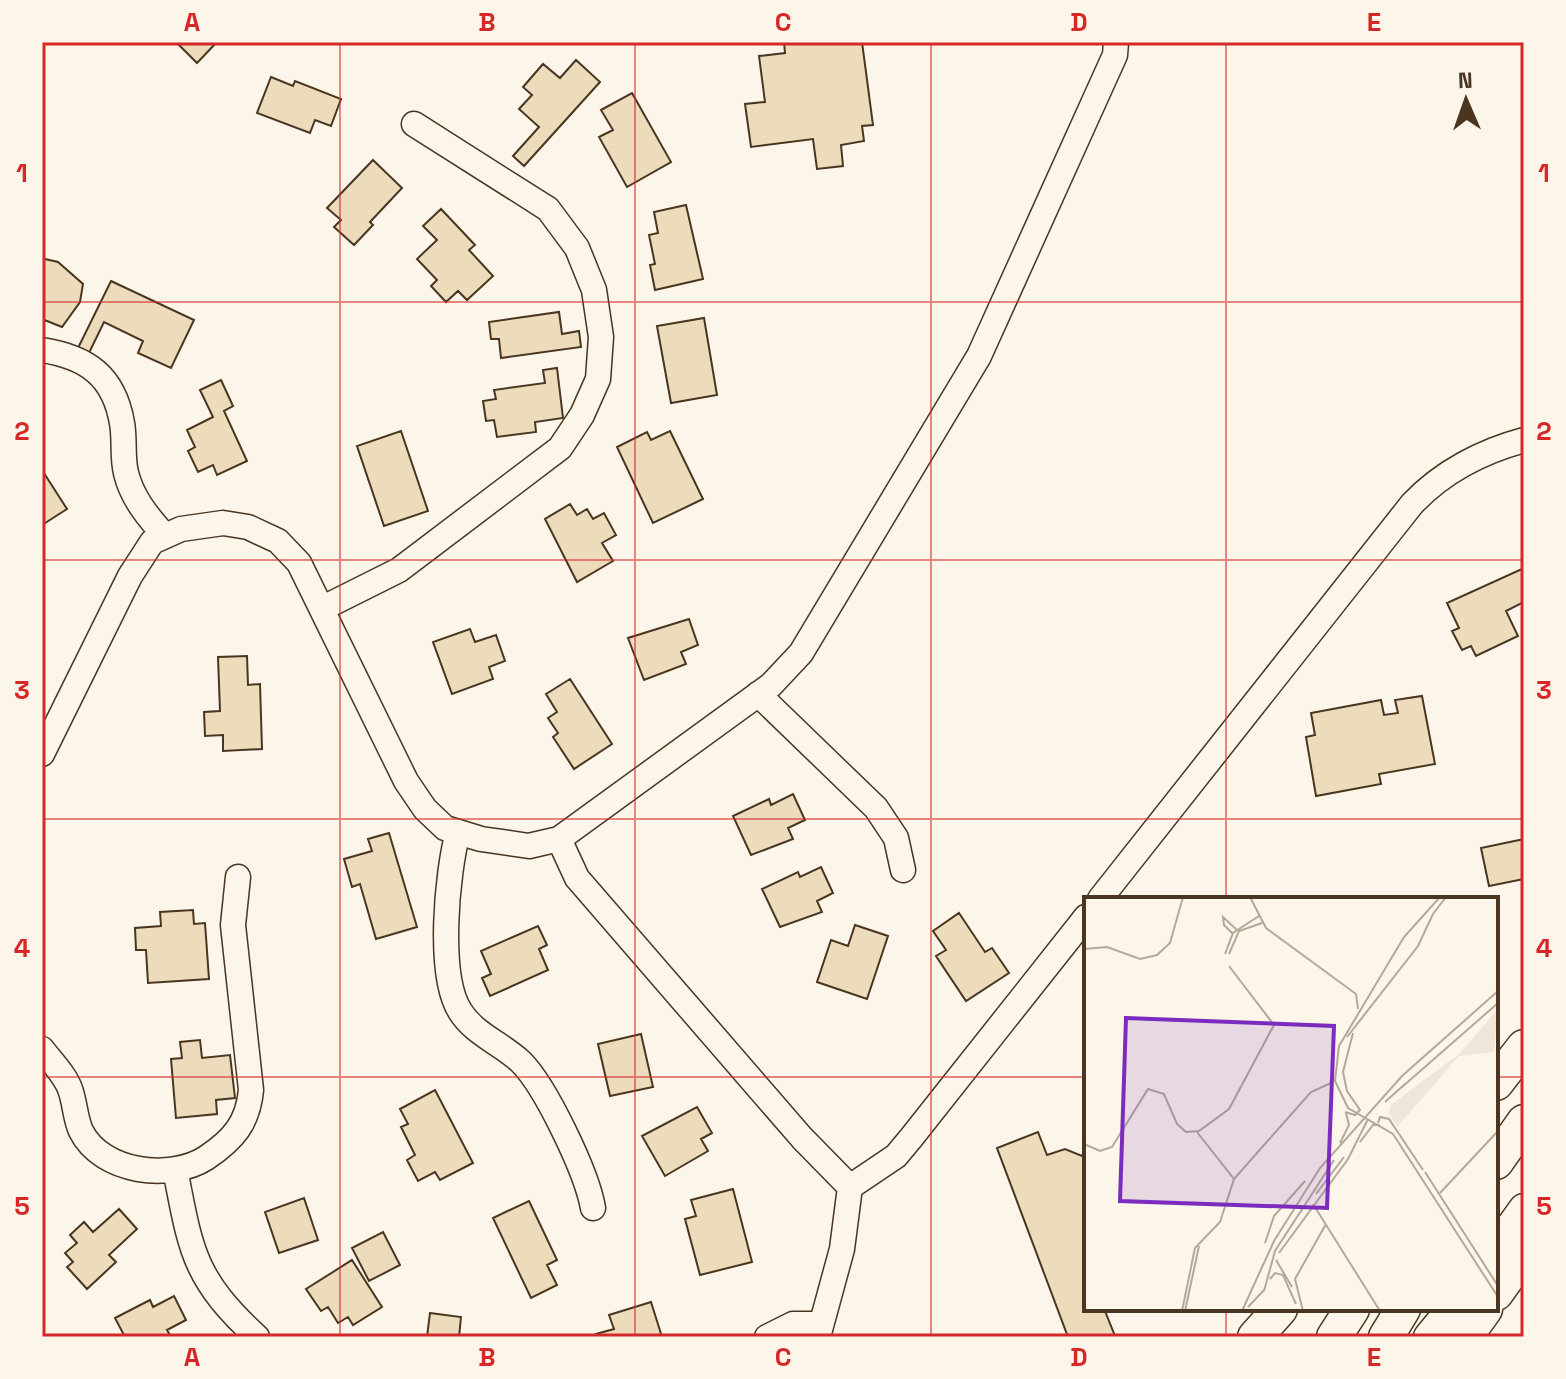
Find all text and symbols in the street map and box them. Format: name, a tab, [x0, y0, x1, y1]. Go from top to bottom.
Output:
text: A	[184, 5, 201, 39]
text: B	[478, 5, 496, 39]
text: C	[775, 5, 791, 39]
text: D	[1070, 5, 1088, 39]
text: E	[1367, 5, 1381, 39]
north arrow	[1426, 60, 1506, 140]
text: N	[1457, 66, 1473, 94]
text: 1	[16, 156, 28, 190]
text: 1	[1538, 156, 1550, 190]
text: 2	[14, 414, 30, 448]
text: 2	[1536, 414, 1552, 448]
text: 3	[14, 673, 30, 707]
text: 3	[1536, 673, 1552, 707]
inset map	[1084, 897, 1498, 1311]
text: 4	[14, 931, 30, 965]
text: 4	[1536, 931, 1552, 965]
text: 5	[14, 1189, 30, 1223]
text: 5	[1536, 1189, 1552, 1223]
text: A	[184, 1340, 201, 1374]
text: B	[478, 1340, 496, 1374]
text: C	[775, 1340, 791, 1374]
text: D	[1070, 1340, 1088, 1374]
text: E	[1367, 1340, 1381, 1374]

